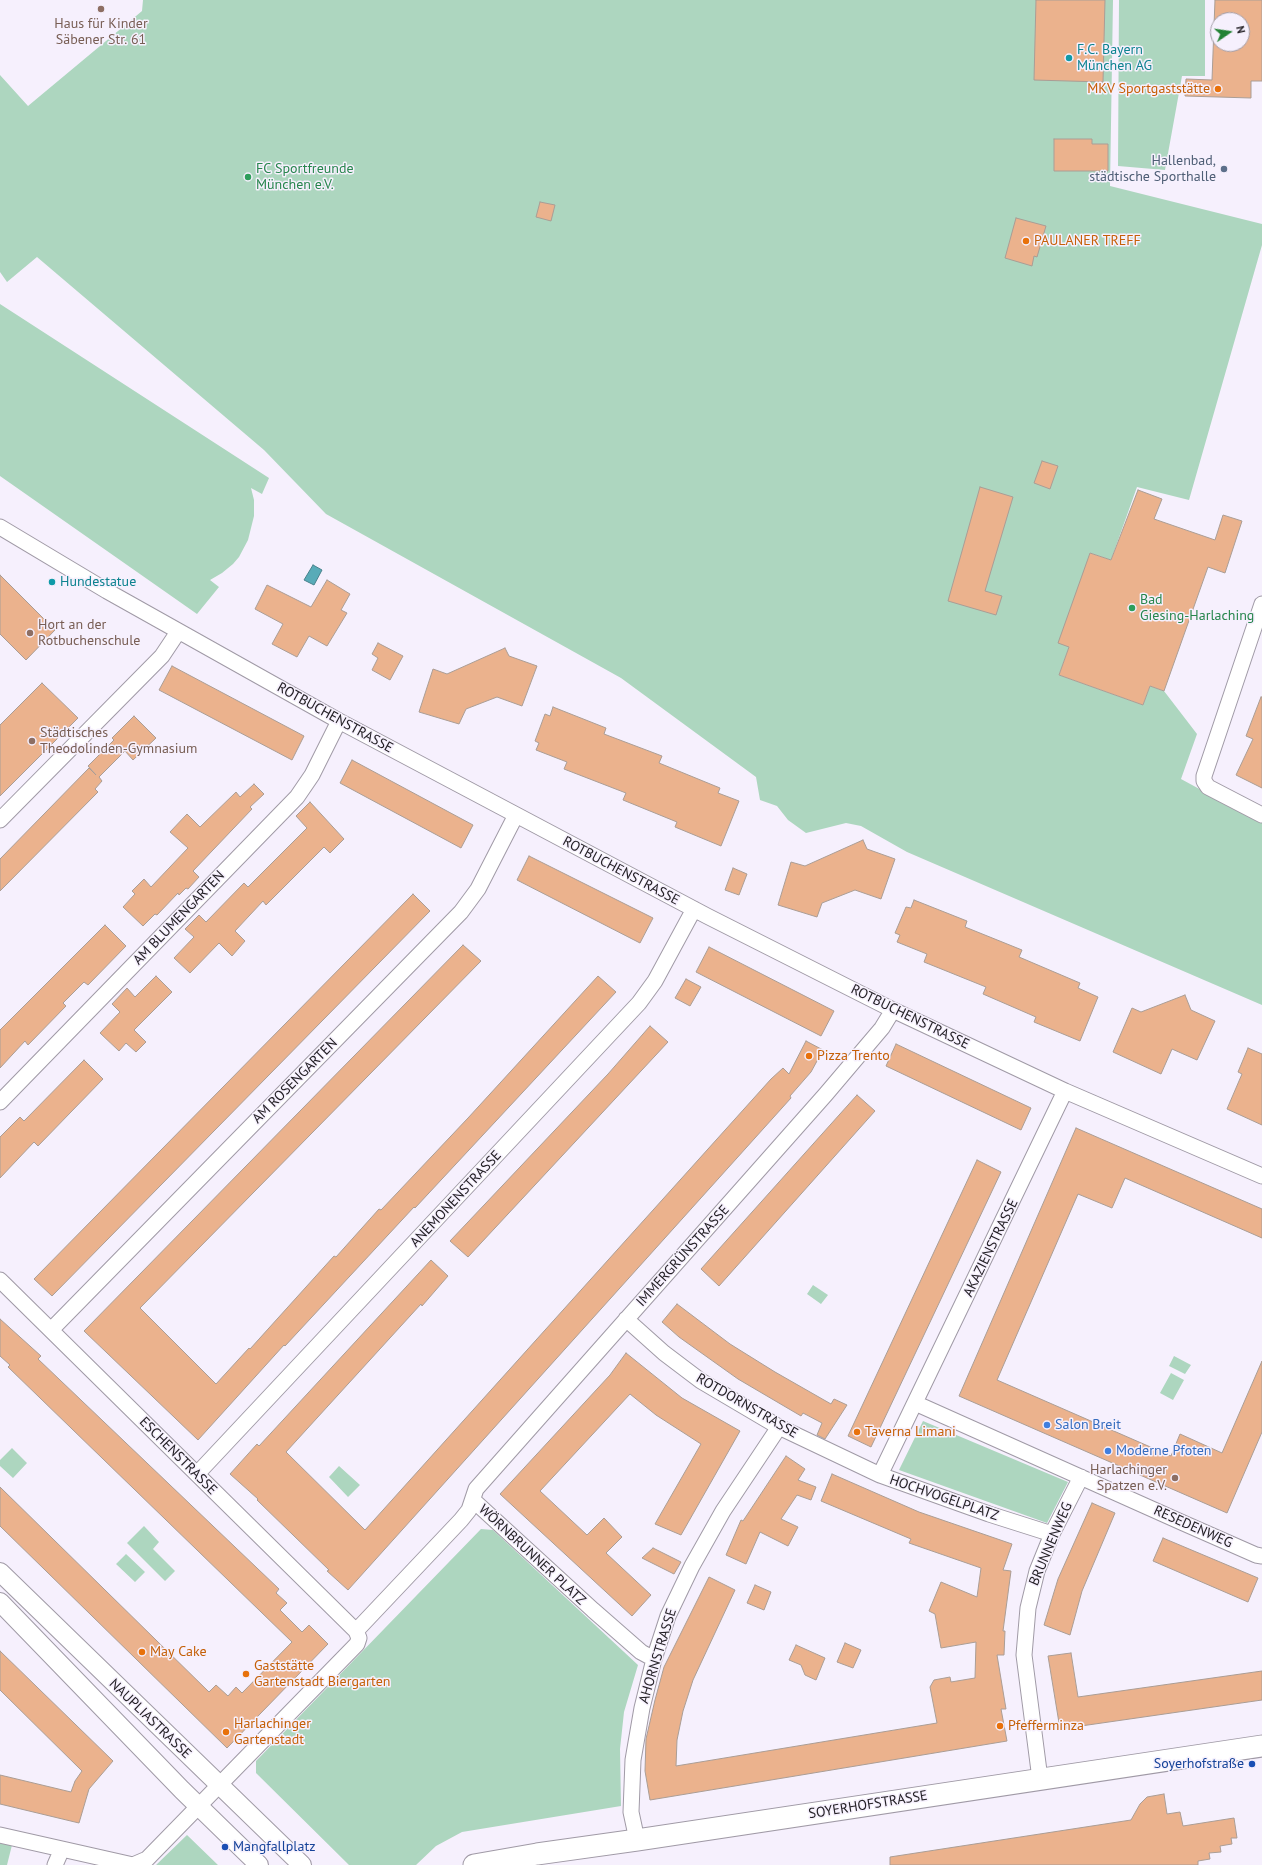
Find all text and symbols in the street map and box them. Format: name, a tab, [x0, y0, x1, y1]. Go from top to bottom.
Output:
marker: Haus für Kinder Säbener Str. 61	[96, 4, 106, 14]
north arrow	[1210, 12, 1250, 52]
place label: Haus für Kinder Säbener Str. 61	[54, 16, 148, 48]
text: N	[1233, 24, 1248, 35]
place label: F.C. Bayern München AG	[1077, 42, 1152, 74]
marker: F.C. Bayern München AG	[1064, 53, 1074, 63]
place label: MKV Sportgaststätte	[1087, 81, 1210, 97]
marker: MKV Sportgaststätte	[1213, 84, 1223, 94]
place label: Hallenbad, städtische Sporthalle	[1089, 153, 1216, 186]
place label: FC Sportfreunde München e.V.	[256, 161, 354, 194]
marker: Hallenbad, städtische Sporthalle	[1219, 164, 1229, 174]
marker: FC Sportfreunde München e.V.	[243, 172, 253, 182]
place label: PAULANER TREFF	[1034, 233, 1141, 249]
marker: PAULANER TREFF	[1021, 236, 1031, 246]
place label: Hundestatue	[60, 574, 136, 590]
marker: Hundestatue	[47, 577, 57, 587]
place label: Bad Giesing-Harlaching	[1140, 592, 1254, 624]
marker: Bad Giesing-Harlaching	[1127, 603, 1137, 613]
place label: Hort an der Rotbuchenschule	[38, 617, 140, 650]
marker: Hort an der Rotbuchenschule	[25, 628, 35, 638]
street label: ROTBUCHENSTRASSE	[274, 679, 396, 757]
place label: Städtisches Theodolinden-Gymnasium	[40, 725, 197, 758]
marker: Städtisches Theodolinden-Gymnasium	[27, 736, 37, 746]
street label: ROTBUCHENSTRASSE	[560, 833, 682, 909]
street label: AM BLUMENGARTEN	[130, 867, 228, 969]
street label: ROTBUCHENSTRASSE	[848, 981, 972, 1053]
street label: AM ROSENGARTEN	[249, 1035, 341, 1127]
place label: Pizza Trento	[817, 1048, 890, 1064]
marker: Pizza Trento	[804, 1051, 814, 1061]
street label: ANEMONENSTRASSE	[407, 1147, 505, 1251]
street label: AKAZIENSTRASSE	[960, 1196, 1022, 1300]
street label: IMMERGRÜNSTRASSE	[633, 1202, 733, 1310]
street label: ROTDORNSTRASSE	[693, 1370, 801, 1442]
street label: ESCHENSTRASSE	[136, 1414, 220, 1498]
place label: Salon Breit	[1055, 1417, 1121, 1433]
marker: Salon Breit	[1042, 1420, 1052, 1430]
place label: Taverna Limani	[865, 1424, 956, 1440]
marker: Taverna Limani	[852, 1427, 862, 1437]
place label: Moderne Pfoten	[1116, 1443, 1211, 1459]
marker: Moderne Pfoten	[1103, 1446, 1113, 1456]
place label: Harlachinger Spatzen e.V.	[1090, 1462, 1167, 1494]
street label: HOCHVOGELPLATZ	[887, 1471, 1001, 1525]
marker: Harlachinger Spatzen e.V.	[1170, 1473, 1180, 1483]
street label: BRUNNENWEG	[1026, 1500, 1076, 1588]
street label: WÖRNBRUNNER PLATZ	[475, 1501, 589, 1609]
street label: RESEDENWEG	[1151, 1502, 1235, 1552]
street label: AHORNSTRASSE	[636, 1606, 680, 1706]
place label: May Cake	[150, 1644, 207, 1660]
marker: May Cake	[137, 1647, 147, 1657]
place label: Gaststätte Gartenstadt Biergarten	[254, 1658, 390, 1690]
marker: Gaststätte Gartenstadt Biergarten	[241, 1669, 251, 1679]
street label: NAUPLIASTRASSE	[105, 1676, 195, 1762]
place label: Harlachinger Gartenstadt	[234, 1716, 311, 1748]
place label: Pfefferminza	[1008, 1718, 1084, 1734]
marker: Pfefferminza	[995, 1721, 1005, 1731]
marker: Harlachinger Gartenstadt	[221, 1727, 231, 1737]
place label: Soyerhofstraße	[1154, 1756, 1244, 1772]
marker: Soyerhofstraße	[1247, 1759, 1257, 1769]
street label: SOYERHOFSTRASSE	[807, 1787, 929, 1823]
place label: Mangfallplatz	[233, 1839, 315, 1855]
marker: Mangfallplatz	[220, 1842, 230, 1852]

